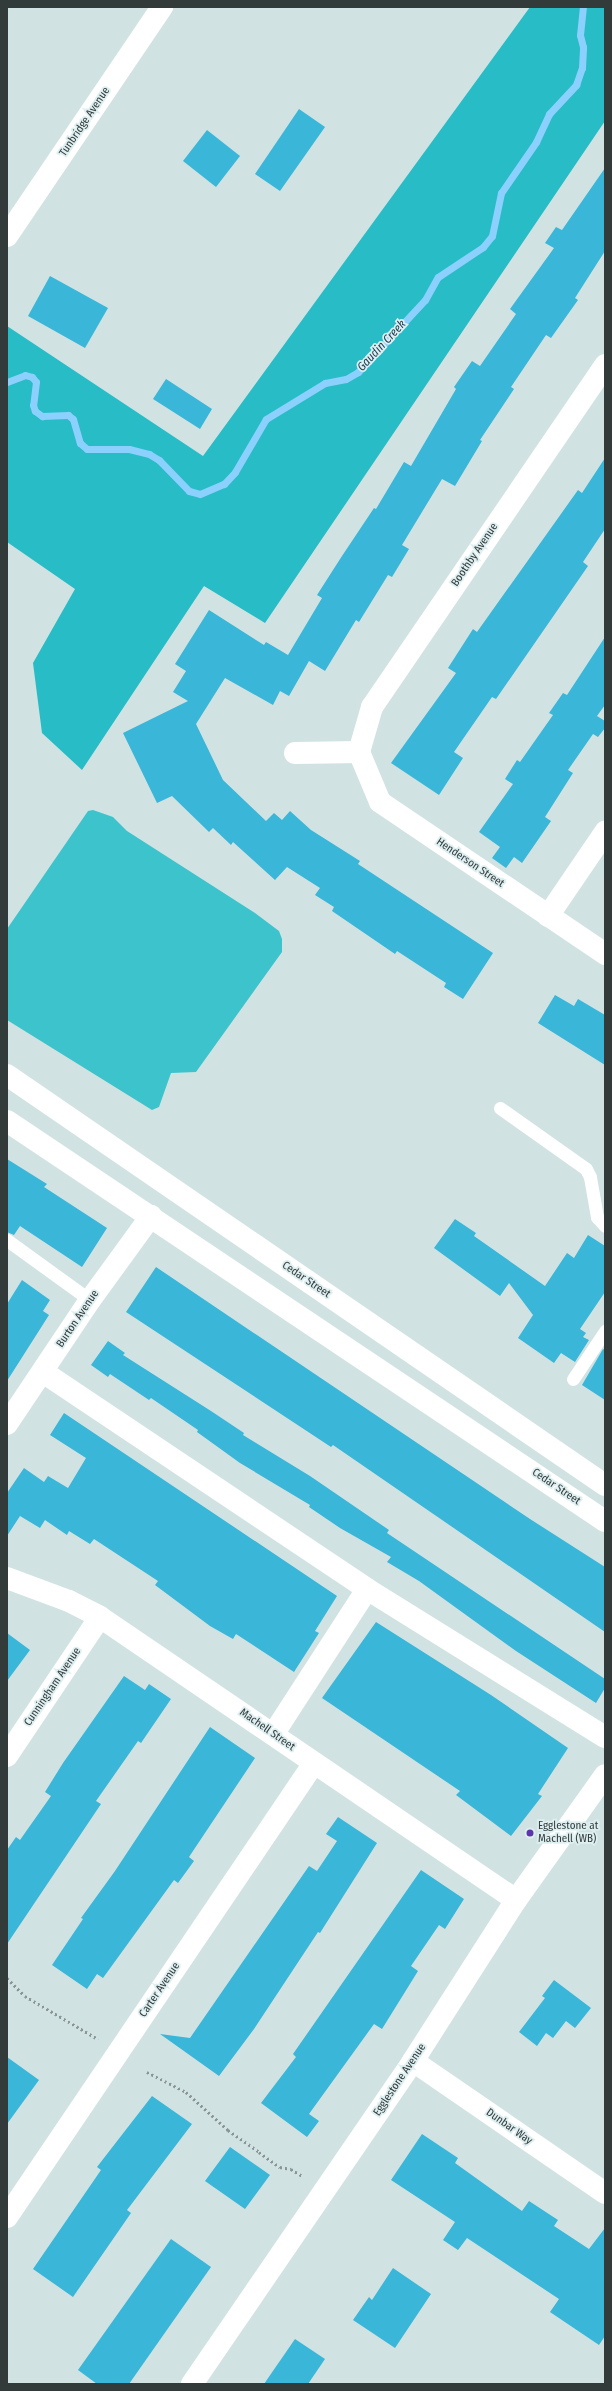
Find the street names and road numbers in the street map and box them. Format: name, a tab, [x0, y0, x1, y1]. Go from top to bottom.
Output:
street label: Tunbridge Avenue	[57, 85, 113, 159]
street label: Boothby Avenue	[449, 521, 501, 589]
street label: Henderson Street	[434, 835, 506, 891]
street label: Cedar Street	[279, 1259, 333, 1301]
street label: Burton Avenue	[54, 1288, 102, 1350]
street label: Cedar Street	[529, 1466, 583, 1508]
street label: Cunningham Avenue	[22, 1645, 84, 1729]
street label: Machell Street	[237, 1706, 297, 1754]
street label: Carter Avenue	[137, 1960, 183, 2020]
street label: Egglestone Avenue	[371, 2041, 429, 2119]
street label: Dunbar Way	[483, 2106, 535, 2148]

